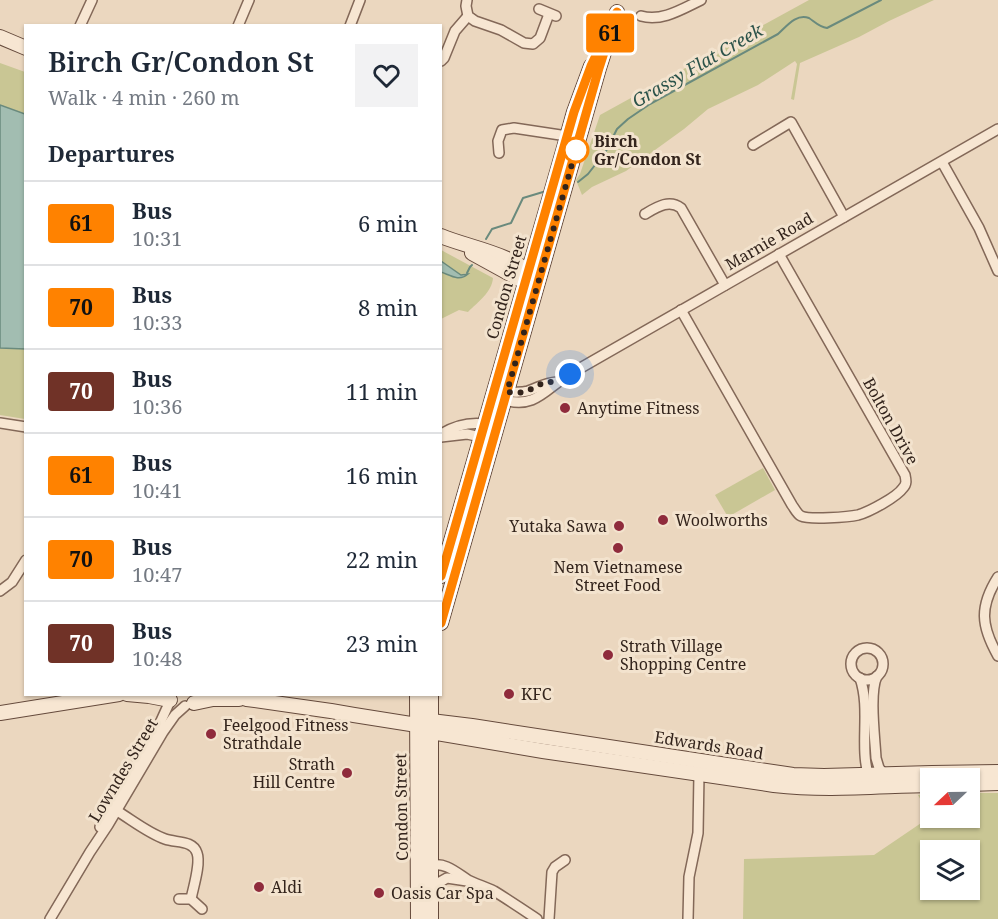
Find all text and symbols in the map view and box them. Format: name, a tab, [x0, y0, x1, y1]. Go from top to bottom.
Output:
line badge: 61	[583, 14, 637, 52]
water label: Grassy Flat Creek	[627, 17, 767, 112]
text: 61	[598, 19, 622, 47]
text: Birch Gr/Condon St	[48, 42, 314, 80]
button: heart	[355, 44, 418, 107]
text: Walk · 4 min · 260 m	[48, 84, 240, 111]
place label: Birch Gr/Condon St	[594, 130, 702, 170]
marker: Birch Gr/Condon St	[563, 137, 589, 163]
text: Departures	[48, 138, 175, 168]
text: Bus	[132, 195, 172, 225]
street label: Marnie Road	[721, 207, 817, 275]
text: 6 min	[358, 208, 418, 238]
text: 61	[69, 209, 93, 237]
text: 10:31	[132, 225, 182, 252]
street label: Condon Street	[481, 232, 531, 342]
text: Bus	[132, 279, 172, 309]
text: 8 min	[358, 292, 418, 322]
text: 70	[69, 293, 93, 321]
text: 10:33	[132, 309, 182, 336]
your location	[555, 359, 585, 389]
text: Bus	[132, 363, 172, 393]
street label: Bolton Drive	[858, 374, 924, 468]
text: 11 min	[346, 376, 418, 406]
text: 70	[69, 377, 93, 405]
text: 10:36	[132, 393, 182, 420]
place label: Anytime Fitness	[577, 397, 699, 419]
marker: Anytime Fitness	[558, 401, 572, 415]
text: Bus	[132, 447, 172, 477]
text: 16 min	[346, 460, 418, 490]
text: 61	[69, 461, 93, 489]
text: 10:41	[132, 477, 182, 504]
place label: Woolworths	[675, 509, 768, 531]
marker: Woolworths	[656, 513, 670, 527]
place label: Yutaka Sawa	[508, 515, 607, 537]
marker: Yutaka Sawa	[612, 519, 626, 533]
text: Bus	[132, 531, 172, 561]
marker: Nem Vietnamese Street Food	[611, 541, 625, 555]
text: 22 min	[346, 544, 418, 574]
text: 70	[69, 545, 93, 573]
place label: Nem Vietnamese Street Food	[554, 556, 682, 596]
text: 10:47	[132, 561, 182, 588]
text: Bus	[132, 615, 172, 645]
text: 23 min	[346, 628, 418, 658]
text: 70	[69, 629, 93, 657]
place label: Strath Village Shopping Centre	[620, 635, 746, 675]
text: 10:48	[132, 645, 182, 672]
marker: Strath Village Shopping Centre	[601, 648, 615, 662]
place label: KFC	[521, 683, 552, 705]
marker: KFC	[502, 687, 516, 701]
street label: Lowndes Street	[83, 714, 163, 826]
place label: Feelgood Fitness Strathdale	[223, 714, 348, 754]
street label: Edwards Road	[653, 726, 765, 764]
marker: Feelgood Fitness Strathdale	[204, 727, 218, 741]
place label: Strath Hill Centre	[253, 753, 335, 793]
street label: Condon Street	[389, 753, 413, 861]
marker: Strath Hill Centre	[340, 766, 354, 780]
north arrow	[920, 768, 980, 828]
map controls	[920, 768, 980, 900]
button: layers	[920, 840, 980, 900]
place label: Aldi	[271, 876, 302, 898]
marker: Aldi	[252, 880, 266, 894]
place label: Oasis Car Spa	[391, 882, 494, 904]
marker: Oasis Car Spa	[372, 886, 386, 900]

